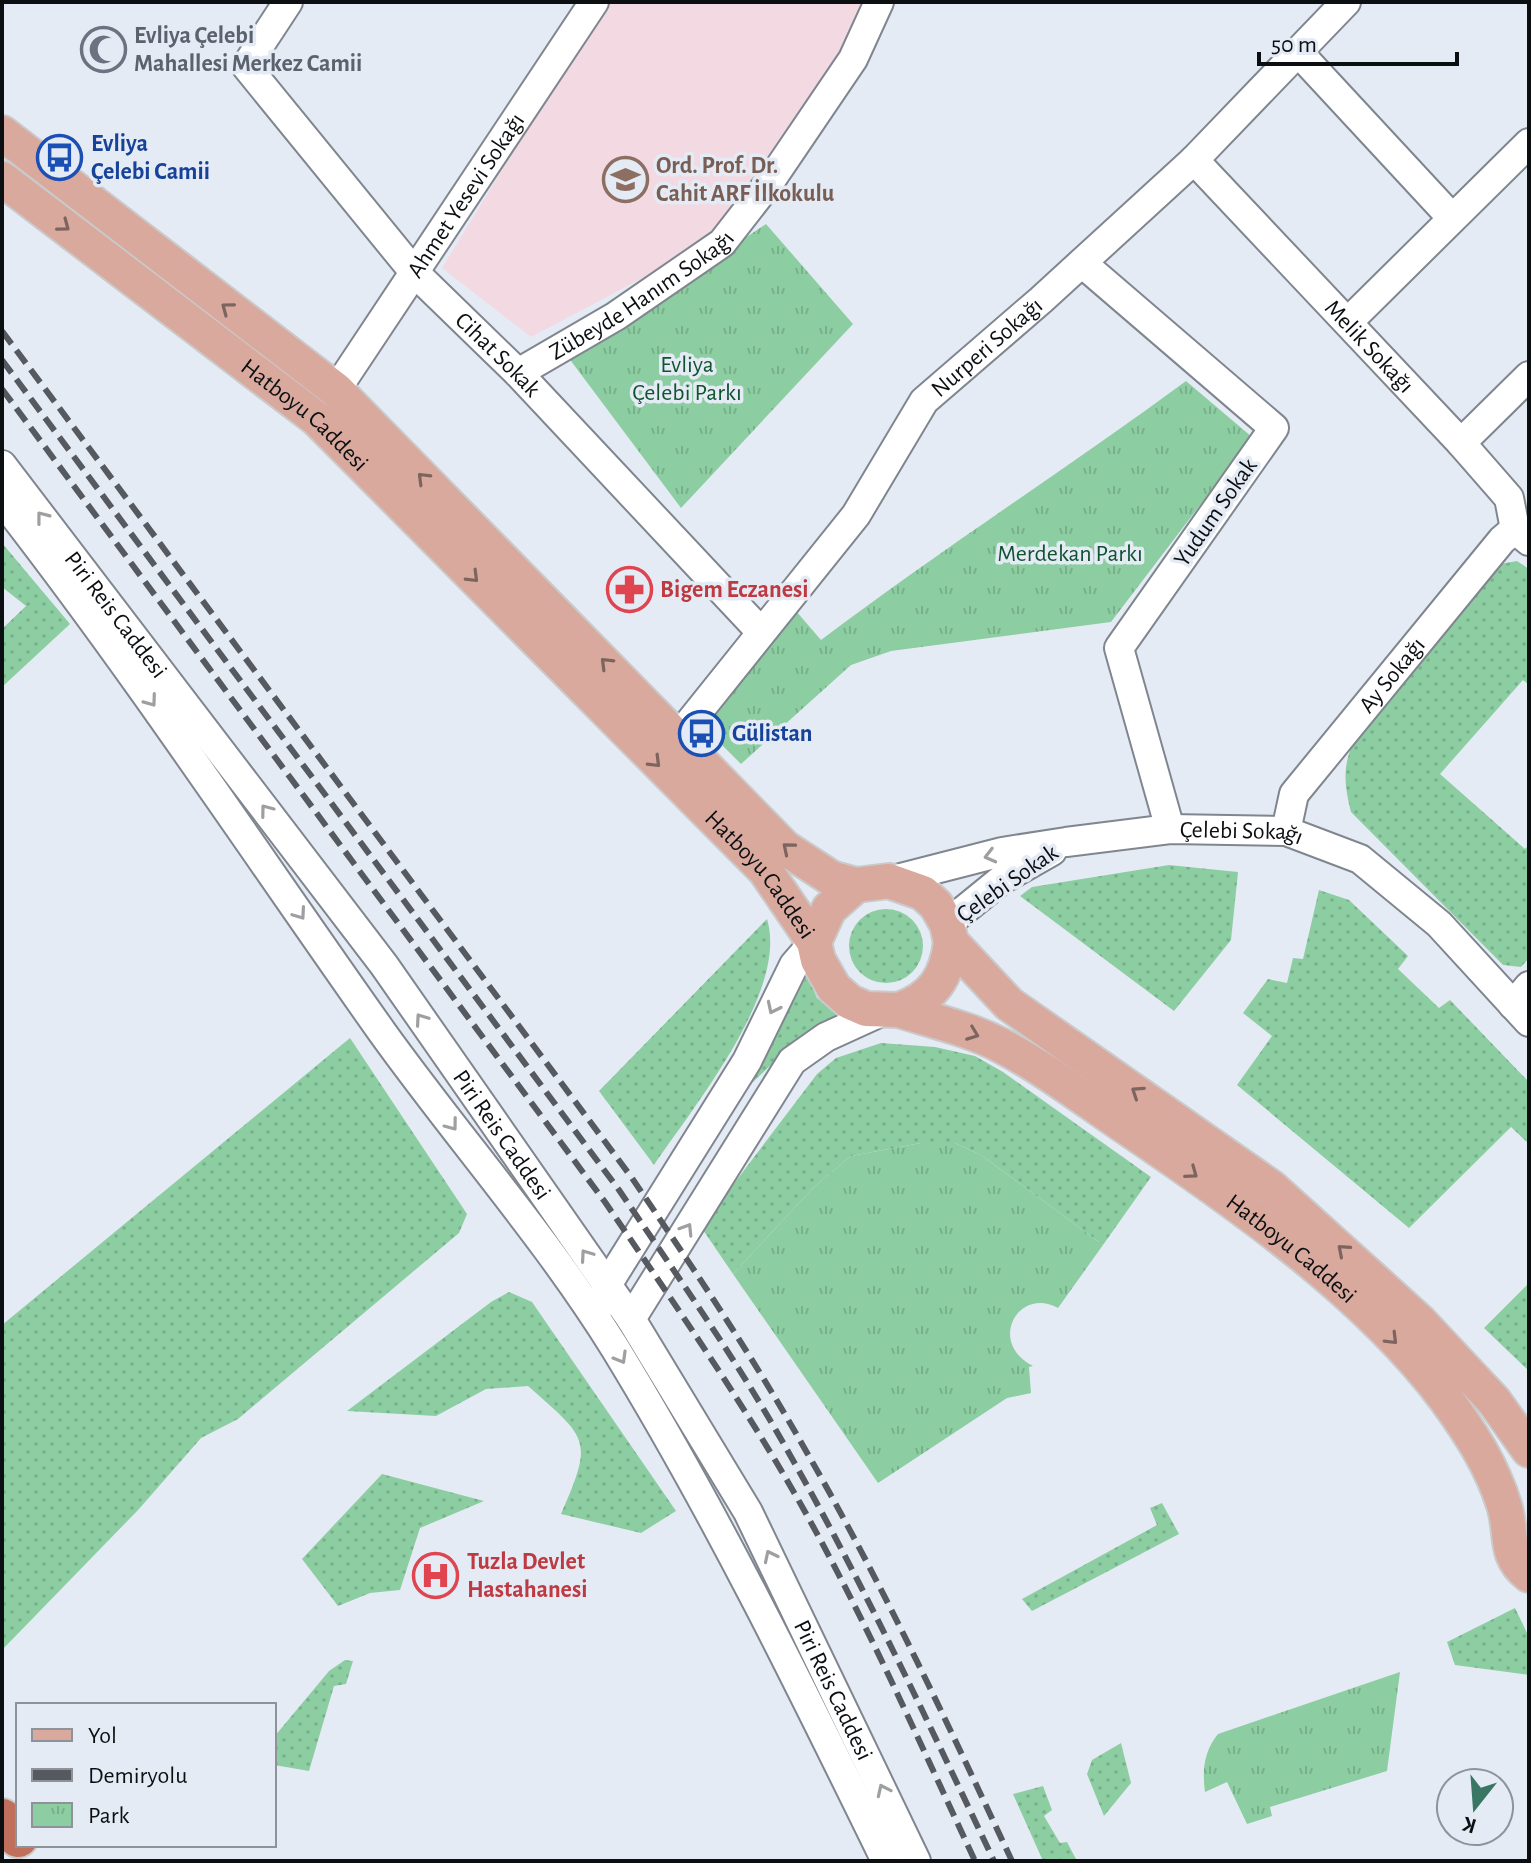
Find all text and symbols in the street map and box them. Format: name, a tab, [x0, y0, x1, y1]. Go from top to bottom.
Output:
scale bar	[1259, 16, 1457, 66]
place label: Evliya Çelebi Mahallesi Merkez Camii	[134, 24, 362, 76]
mosque icon: Evliya Çelebi Mahallesi Merkez Camii	[79, 25, 127, 73]
text: 50 m	[1271, 33, 1317, 57]
street label: Ahmet Yesevi Sokağı	[403, 109, 530, 282]
place label: Evliya Çelebi Camii	[91, 132, 210, 184]
bus stop icon: Evliya Çelebi Camii	[36, 133, 84, 181]
place label: Ord. Prof. Dr. Cahit ARF İlkokulu	[656, 154, 835, 206]
school or university icon: Ord. Prof. Dr. Cahit ARF İlkokulu	[601, 155, 649, 203]
one-way arrow	[55, 217, 70, 231]
street label: Zübeyde Hanım Sokağı	[546, 227, 739, 365]
street label: Nurperi Sokağı	[927, 293, 1048, 402]
street label: Melik Sokağı	[1320, 296, 1418, 398]
one-way arrow	[222, 303, 236, 317]
street label: Cihat Sokak	[450, 308, 545, 402]
park label: Evliya Çelebi Parkı	[632, 353, 742, 405]
street label: Hatboyu Caddesi	[236, 355, 372, 476]
street label: Yudum Sokak	[1170, 454, 1262, 571]
one-way arrow	[418, 473, 432, 487]
one-way arrow	[38, 511, 52, 526]
park label: Merdekan Parkı	[997, 542, 1143, 566]
street label: Piri Reis Caddesi	[60, 547, 171, 683]
pharmacy icon: Bigem Eczanesi	[605, 565, 653, 613]
one-way arrow	[464, 568, 478, 582]
place label: Bigem Eczanesi	[660, 578, 809, 602]
street label: Ay Sokağı	[1355, 633, 1430, 718]
one-way arrow	[600, 658, 615, 672]
one-way arrow	[141, 693, 156, 707]
bus stop icon: Gülistan	[677, 709, 725, 757]
place label: Gülistan	[732, 722, 813, 746]
one-way arrow	[646, 753, 660, 767]
one-way arrow	[261, 804, 275, 819]
street label: Hatboyu Caddesi	[700, 806, 819, 943]
street label: Çelebi Sokağı	[1180, 818, 1306, 849]
street label: Çelebi Sokak	[953, 840, 1063, 927]
one-way arrow	[782, 843, 797, 858]
one-way arrow	[983, 846, 997, 863]
one-way arrow	[291, 905, 306, 919]
one-way arrow	[767, 999, 783, 1014]
one-way arrow	[416, 1013, 431, 1027]
one-way arrow	[965, 1024, 979, 1041]
street label: Piri Reis Caddesi	[448, 1066, 555, 1204]
one-way arrow	[1132, 1087, 1146, 1102]
one-way arrow	[442, 1116, 457, 1131]
one-way arrow	[1183, 1163, 1198, 1178]
street label: Hatboyu Caddesi	[1221, 1190, 1361, 1308]
one-way arrow	[677, 1223, 692, 1237]
one-way arrow	[1338, 1245, 1353, 1260]
one-way arrow	[581, 1249, 596, 1263]
one-way arrow	[1383, 1330, 1397, 1344]
one-way arrow	[611, 1349, 627, 1364]
place label: Tuzla Devlet Hastahanesi	[467, 1550, 587, 1602]
one-way arrow	[764, 1550, 779, 1565]
hospital icon: Tuzla Devlet Hastahanesi	[412, 1551, 460, 1599]
street label: Piri Reis Caddesi	[789, 1617, 877, 1764]
legend	[16, 1703, 276, 1847]
text: Yol	[88, 1724, 117, 1748]
text: Demiryolu	[88, 1764, 187, 1788]
north arrow	[1435, 1767, 1515, 1847]
one-way arrow	[877, 1784, 893, 1799]
text: Park	[88, 1804, 129, 1828]
text: K	[1459, 1812, 1479, 1838]

